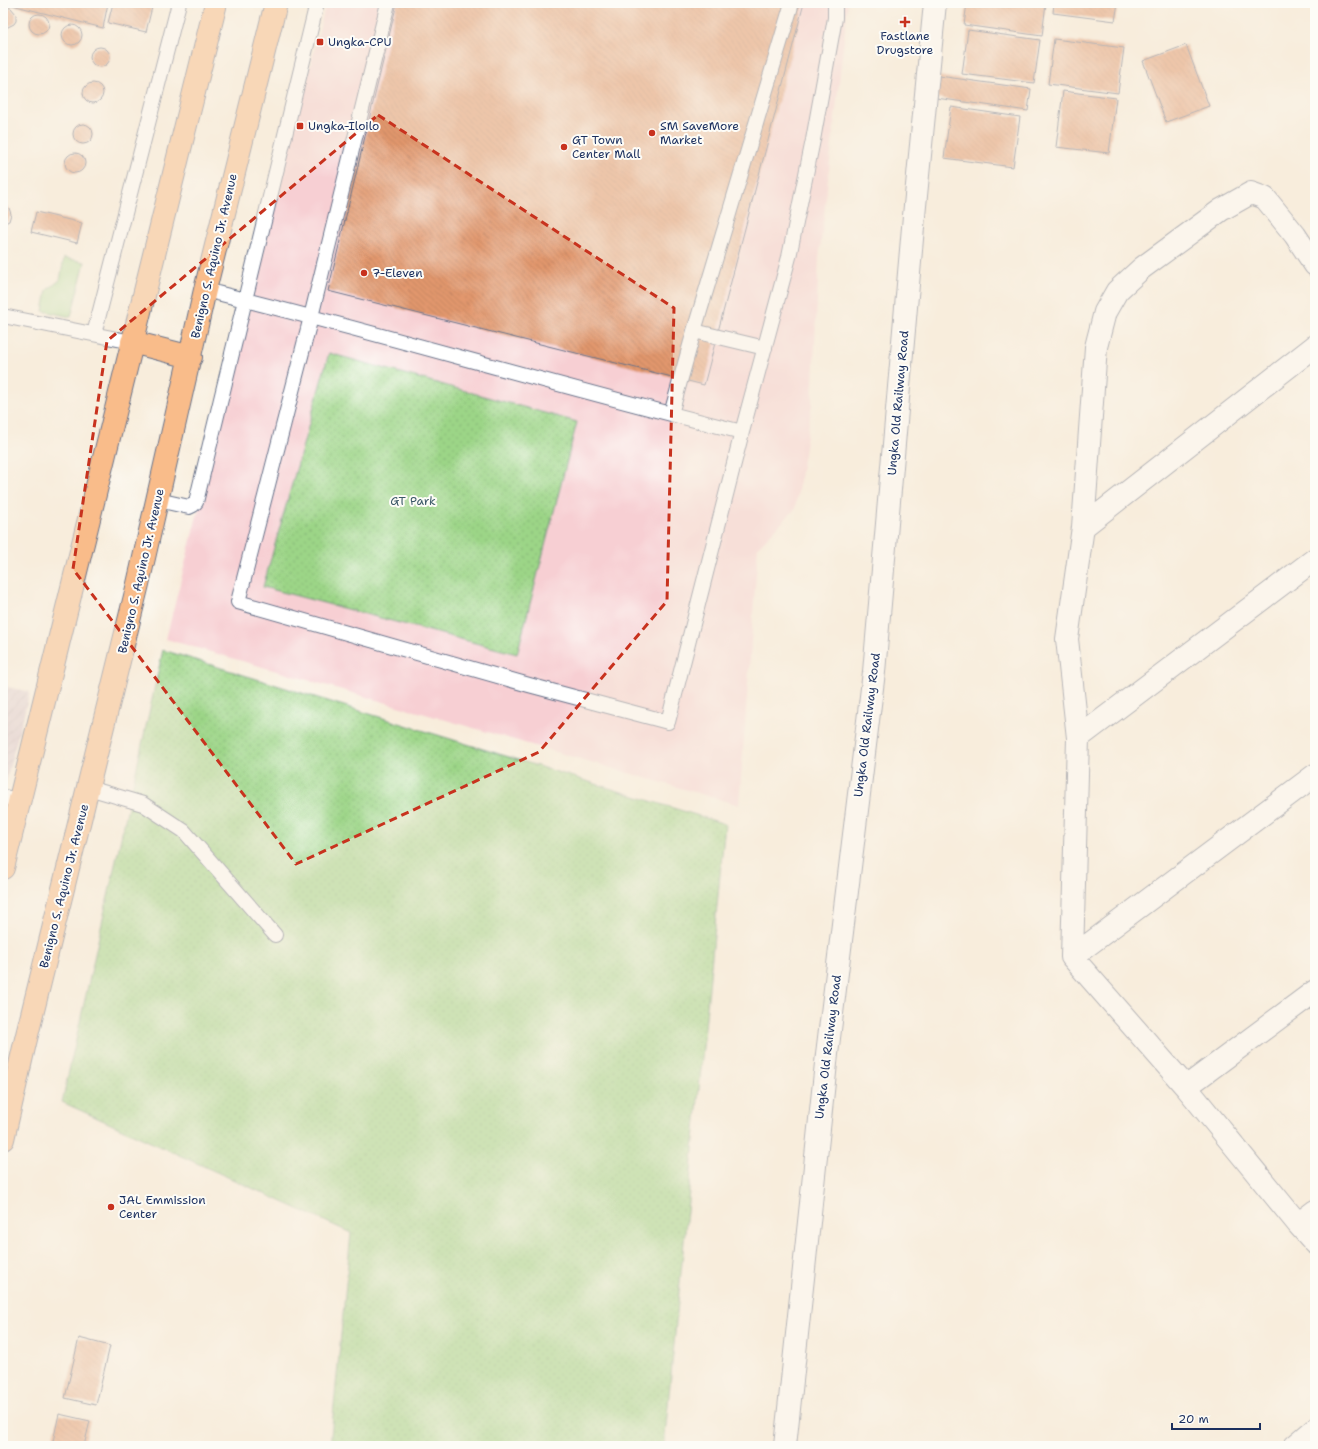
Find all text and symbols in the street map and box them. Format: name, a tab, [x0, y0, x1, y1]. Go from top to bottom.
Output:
marker: Fastlane Drugstore	[900, 17, 910, 27]
place label: Fastlane Drugstore	[877, 28, 934, 58]
place label: Ungka-CPU	[328, 34, 391, 50]
marker: Ungka-CPU	[315, 37, 325, 47]
place label: Ungka-Iloilo	[308, 118, 379, 134]
place label: SM SaveMore Market	[660, 118, 739, 148]
marker: Ungka-Iloilo	[295, 121, 305, 131]
marker: SM SaveMore Market	[647, 128, 657, 138]
place label: GT Town Center Mall	[572, 132, 641, 162]
marker: GT Town Center Mall	[559, 142, 569, 152]
street label: Benigno S. Aquino Jr. Avenue	[187, 172, 241, 340]
place label: 7-Eleven	[372, 265, 423, 281]
marker: 7-Eleven	[359, 268, 369, 278]
street label: Ungka Old Railway Road	[884, 330, 912, 476]
street label: Benigno S. Aquino Jr. Avenue	[114, 487, 168, 655]
park label: GT Park	[390, 493, 436, 509]
street label: Ungka Old Railway Road	[850, 652, 884, 798]
street label: Benigno S. Aquino Jr. Avenue	[36, 802, 92, 970]
street label: Ungka Old Railway Road	[811, 974, 845, 1120]
place label: JAL Emmission Center	[119, 1192, 206, 1222]
marker: JAL Emmission Center	[106, 1202, 116, 1212]
scale bar	[1172, 1405, 1260, 1431]
text: 20 m	[1178, 1411, 1209, 1427]

